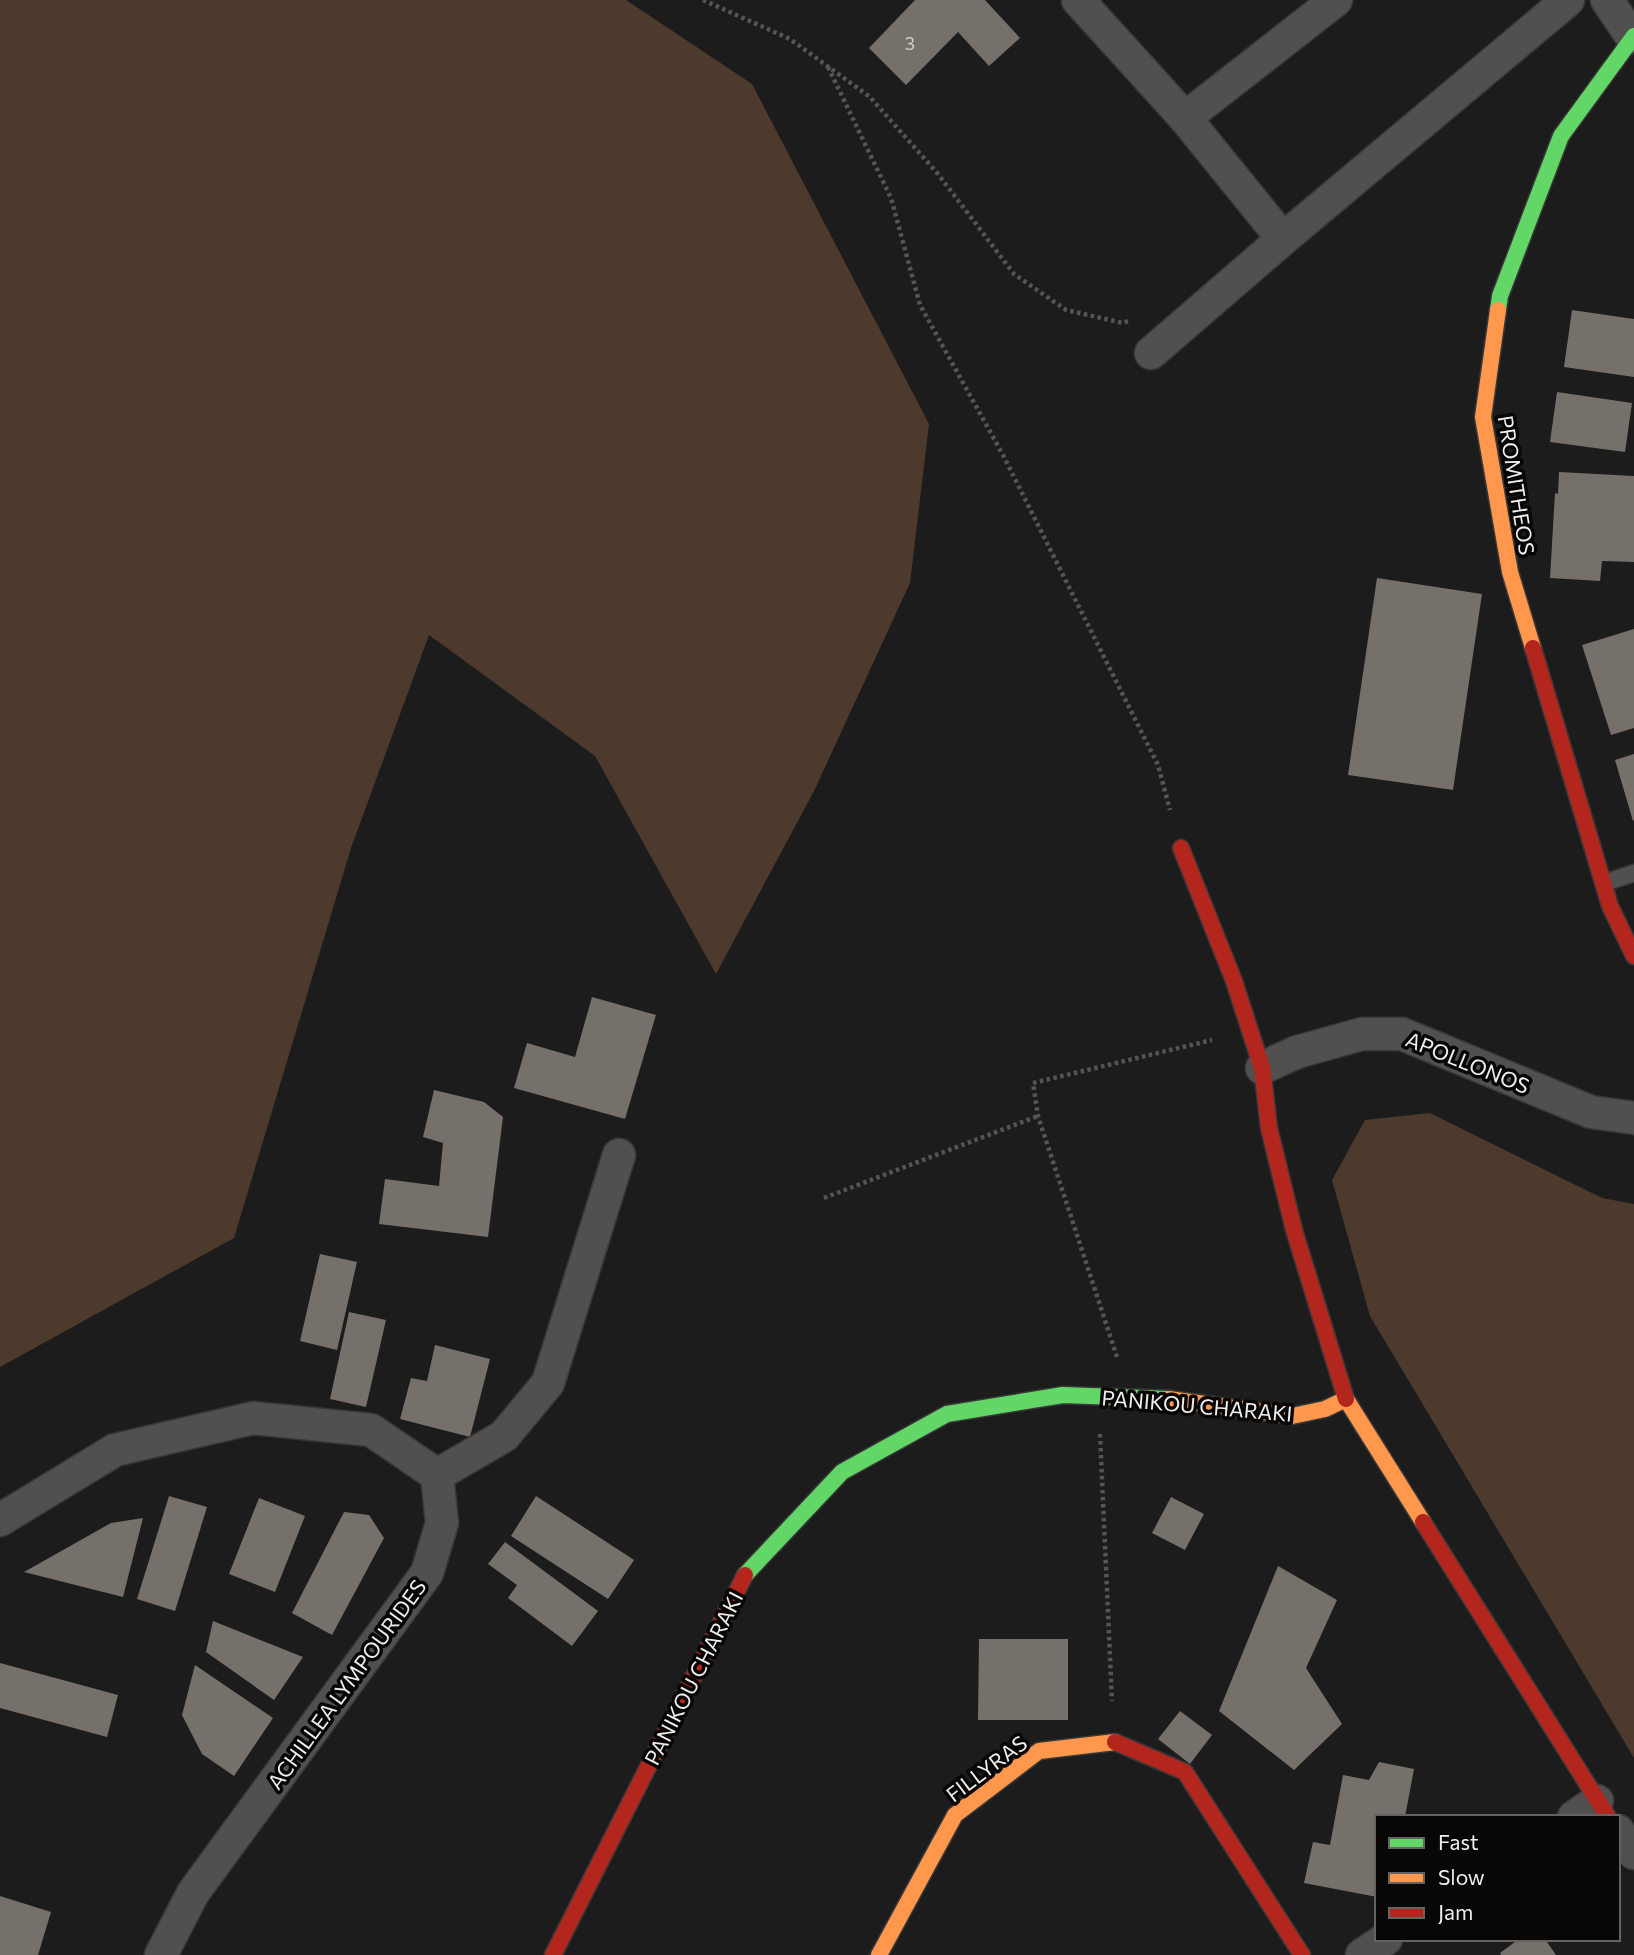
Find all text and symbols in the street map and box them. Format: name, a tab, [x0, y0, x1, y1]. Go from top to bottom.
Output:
house number: 3	[905, 32, 915, 54]
street label: PROMITHEOS	[1494, 414, 1540, 556]
street label: APOLLONOS	[1403, 1026, 1533, 1098]
street label: PANIKOU CHARAKI	[1101, 1384, 1293, 1426]
street label: ACHILLEA LYMPOURIDES	[262, 1574, 430, 1794]
street label: PANIKOU CHARAKI	[638, 1587, 748, 1769]
street label: FILLYRAS	[941, 1730, 1031, 1806]
legend	[1375, 1815, 1620, 1941]
text: Fast	[1438, 1829, 1479, 1854]
text: Slow	[1438, 1864, 1485, 1889]
text: Jam	[1438, 1899, 1473, 1924]

